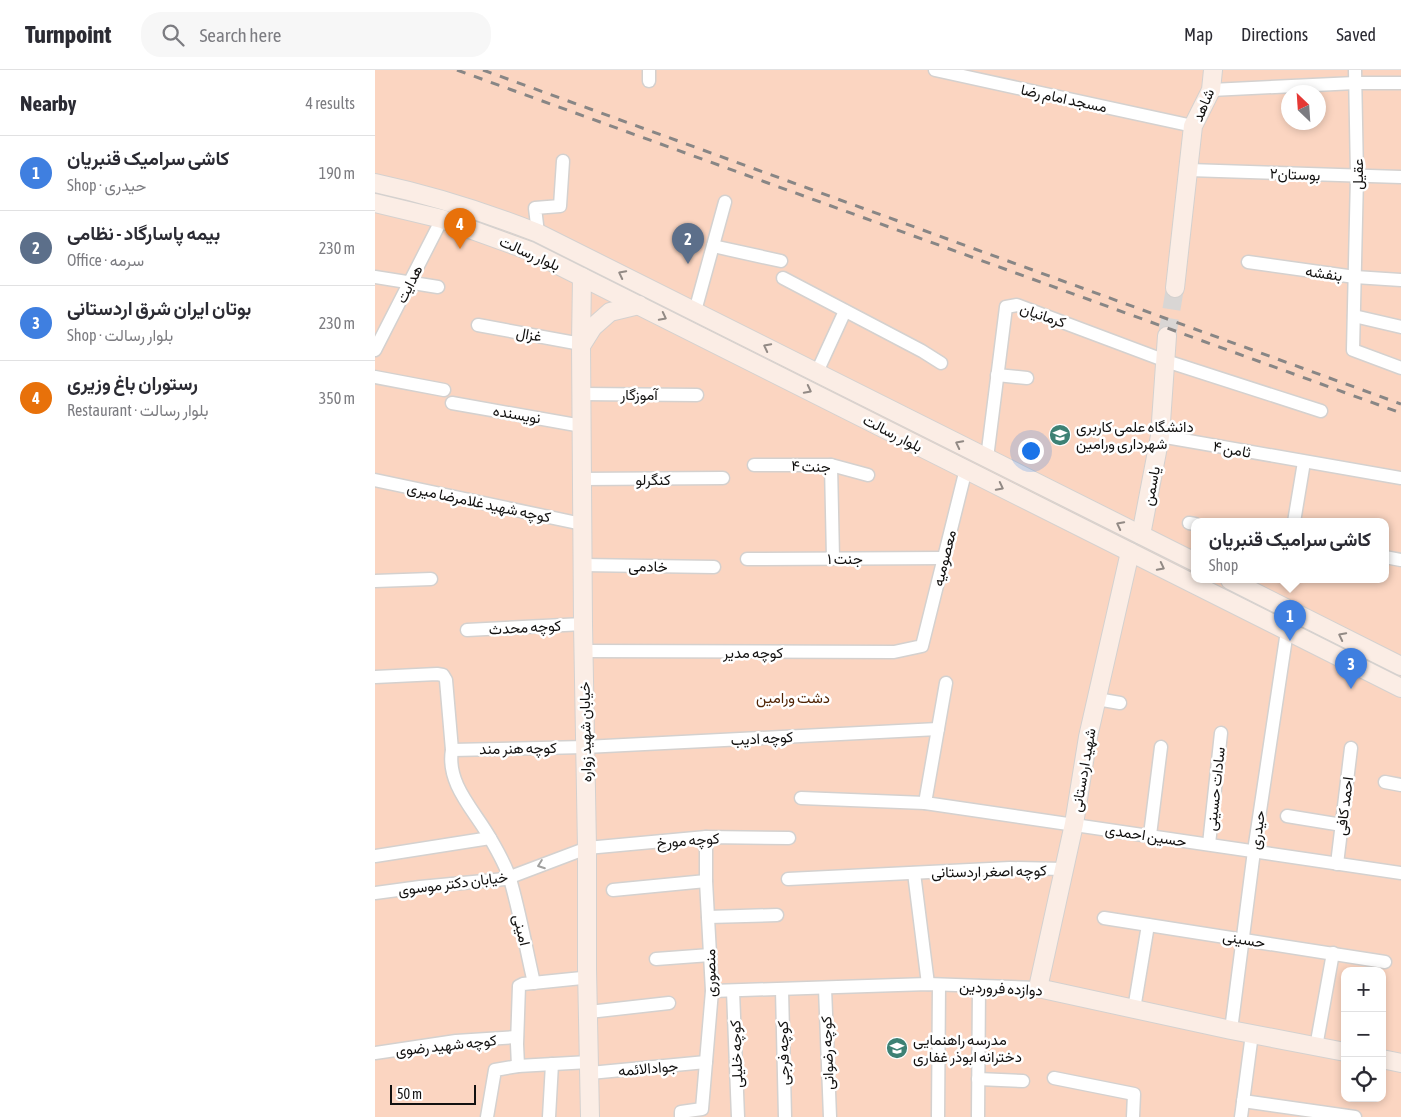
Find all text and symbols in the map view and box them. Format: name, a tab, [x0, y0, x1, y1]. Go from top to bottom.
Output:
search box	[141, 12, 491, 57]
text: Turnpoint	[25, 21, 111, 48]
icon: search	[159, 21, 187, 49]
text: Search here	[199, 24, 281, 46]
text: Map	[1184, 24, 1213, 45]
text: Directions	[1241, 24, 1308, 45]
text: Saved	[1336, 24, 1376, 45]
street label: مسجد امام رضا	[1019, 81, 1109, 117]
north arrow	[1281, 85, 1326, 130]
street label: شاهد	[1189, 86, 1218, 124]
text: Nearby	[20, 91, 76, 115]
text: 4 results	[305, 94, 355, 112]
text: کاشی سرامیک قنبریان	[67, 147, 229, 169]
street label: عقیل	[1349, 158, 1367, 190]
text: 1	[32, 164, 40, 182]
text: 190 m	[319, 164, 355, 182]
street label: بوستان۲	[1269, 165, 1321, 184]
text: Shop · حیدری	[67, 176, 146, 194]
pin: 4	[444, 208, 476, 249]
text: بیمه پاسارگاد - نظامی	[67, 222, 220, 244]
pin: 2	[672, 223, 704, 264]
street label: بلوار رسالت	[497, 232, 563, 275]
text: 2	[32, 239, 40, 257]
text: 230 m	[319, 239, 355, 257]
text: Office · سرمه	[67, 251, 144, 269]
street label: هدایت	[392, 262, 427, 306]
street label: بنفشه	[1304, 262, 1344, 285]
one-way arrow	[618, 270, 627, 281]
text: بوتان ایران شرق اردستانی	[67, 297, 251, 319]
street label: کرمانیان	[1018, 299, 1068, 332]
one-way arrow	[658, 311, 667, 321]
text: 3	[32, 314, 40, 332]
text: 230 m	[319, 314, 355, 332]
street label: غزال	[515, 323, 543, 346]
text: Shop · بلوار رسالت	[67, 326, 173, 344]
one-way arrow	[763, 343, 772, 353]
text: رستوران باغ وزیری	[67, 372, 198, 394]
one-way arrow	[803, 384, 812, 394]
street label: آموزگار	[619, 386, 659, 404]
text: 4	[32, 389, 40, 407]
text: 350 m	[319, 389, 355, 407]
text: Restaurant · بلوار رسالت	[67, 401, 209, 419]
street label: نویسنده	[492, 401, 542, 428]
street label: بلوار رسالت	[860, 411, 926, 456]
place label: دانشگاه علمی کاربری شهرداری ورامین	[1076, 418, 1194, 454]
school or university icon: دانشگاه علمی کاربری شهرداری ورامین	[1048, 423, 1072, 447]
street label: ثامن ۴	[1211, 437, 1252, 463]
your location	[1018, 438, 1044, 464]
one-way arrow	[955, 440, 964, 450]
street label: جنت ۴	[791, 457, 831, 476]
street label: یاسمن	[1139, 465, 1165, 508]
street label: کنگرلو	[635, 471, 671, 489]
street label: کوچه شهید غلامرضا میری	[405, 478, 553, 528]
one-way arrow	[995, 481, 1004, 491]
popup	[1191, 518, 1389, 583]
one-way arrow	[1116, 521, 1125, 531]
street label: معصومیه	[929, 528, 960, 588]
text: کاشی سرامیک قنبریان	[1209, 528, 1371, 550]
street label: جنت ۱	[827, 550, 863, 568]
text: Shop	[1209, 556, 1238, 574]
street label: خادمی	[628, 557, 668, 577]
one-way arrow	[1156, 561, 1165, 572]
pin: 1	[1274, 600, 1306, 641]
street label: کوچه محدث	[488, 617, 562, 639]
one-way arrow	[1338, 632, 1347, 642]
street label: کوچه مدیر	[722, 644, 783, 663]
pin: 3	[1335, 648, 1367, 689]
street label: خیابان شهید زواره	[576, 681, 595, 783]
park label: دشت ورامین	[756, 689, 830, 708]
street label: شهید اردستانی	[1067, 727, 1101, 814]
street label: کوچه ادیب	[730, 728, 794, 750]
street label: کوچه هنر مند	[479, 739, 557, 759]
street label: سادات حسینی	[1202, 746, 1230, 832]
street label: احمد کافی	[1332, 776, 1358, 837]
street label: حیدری	[1246, 809, 1270, 851]
street label: حسین احمدی	[1104, 820, 1188, 852]
street label: کوچه مورخ	[656, 829, 721, 854]
one-way arrow	[538, 860, 546, 870]
street label: کوچه اصغر اردستانی	[931, 861, 1047, 883]
street label: خیابان دکتر موسوی	[397, 868, 509, 900]
street label: امینی	[508, 913, 534, 948]
street label: حسینی	[1221, 927, 1267, 953]
street label: منصوری	[701, 949, 721, 997]
map controls	[1341, 967, 1386, 1102]
button: +	[1341, 967, 1386, 1012]
street label: دوازده فروردین	[959, 977, 1043, 1001]
button: −	[1341, 1012, 1386, 1057]
street label: کوچه رضوانی	[817, 1015, 839, 1090]
street label: کوچه خلیلی	[726, 1019, 748, 1088]
street label: کوچه فرجی	[774, 1020, 794, 1085]
street label: کوچه شهید رضوی	[395, 1031, 498, 1061]
place label: مدرسه راهنمایی دخترانه ابوذر غفاری	[913, 1031, 1022, 1067]
school or university icon: مدرسه راهنمایی دخترانه ابوذر غفاری	[885, 1036, 909, 1060]
street label: جوادالائمه	[617, 1057, 679, 1080]
button: locate	[1341, 1057, 1386, 1102]
scale bar	[390, 1082, 476, 1105]
text: 50 m	[397, 1086, 422, 1102]

